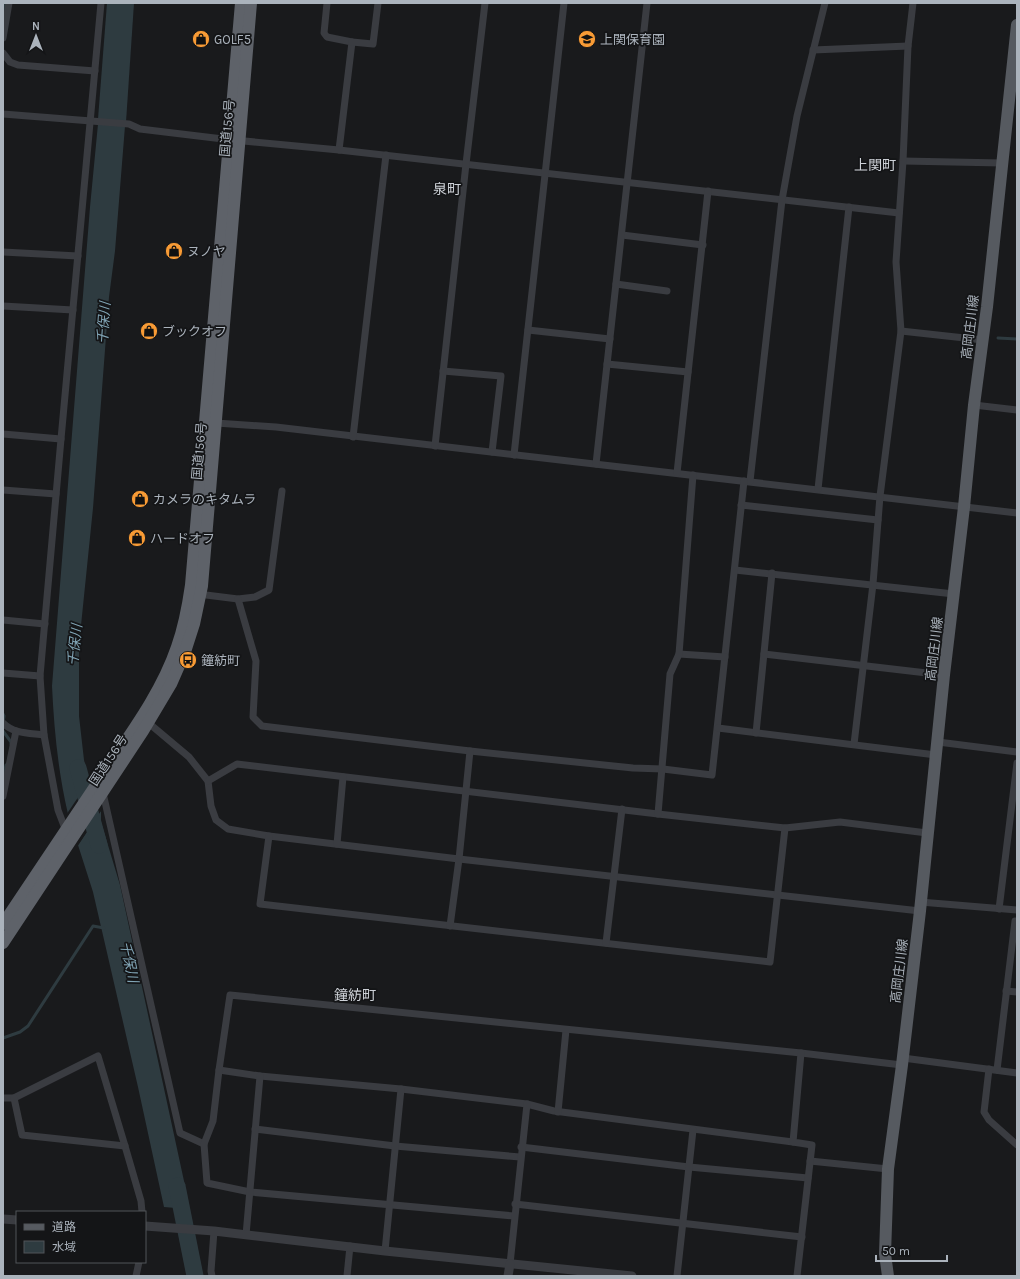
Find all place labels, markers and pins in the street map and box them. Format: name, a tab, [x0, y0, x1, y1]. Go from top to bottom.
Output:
shop icon: GOLF5	[191, 29, 211, 49]
school or university icon: 上関保育園	[577, 29, 597, 49]
place label: GOLF5	[214, 32, 251, 47]
place label: 上関保育園	[600, 32, 665, 47]
shop icon: ヌノヤ	[164, 241, 184, 261]
place label: ヌノヤ	[187, 244, 226, 259]
shop icon: ブックオフ	[139, 321, 159, 341]
place label: ブックオフ	[162, 324, 227, 339]
shop icon: カメラのキタムラ	[130, 489, 150, 509]
place label: カメラのキタムラ	[153, 492, 256, 507]
shop icon: ハードオフ	[127, 528, 147, 548]
place label: ハードオフ	[150, 531, 215, 546]
bus stop icon: 鐘紡町	[178, 650, 198, 670]
place label: 鐘紡町	[201, 653, 240, 668]

